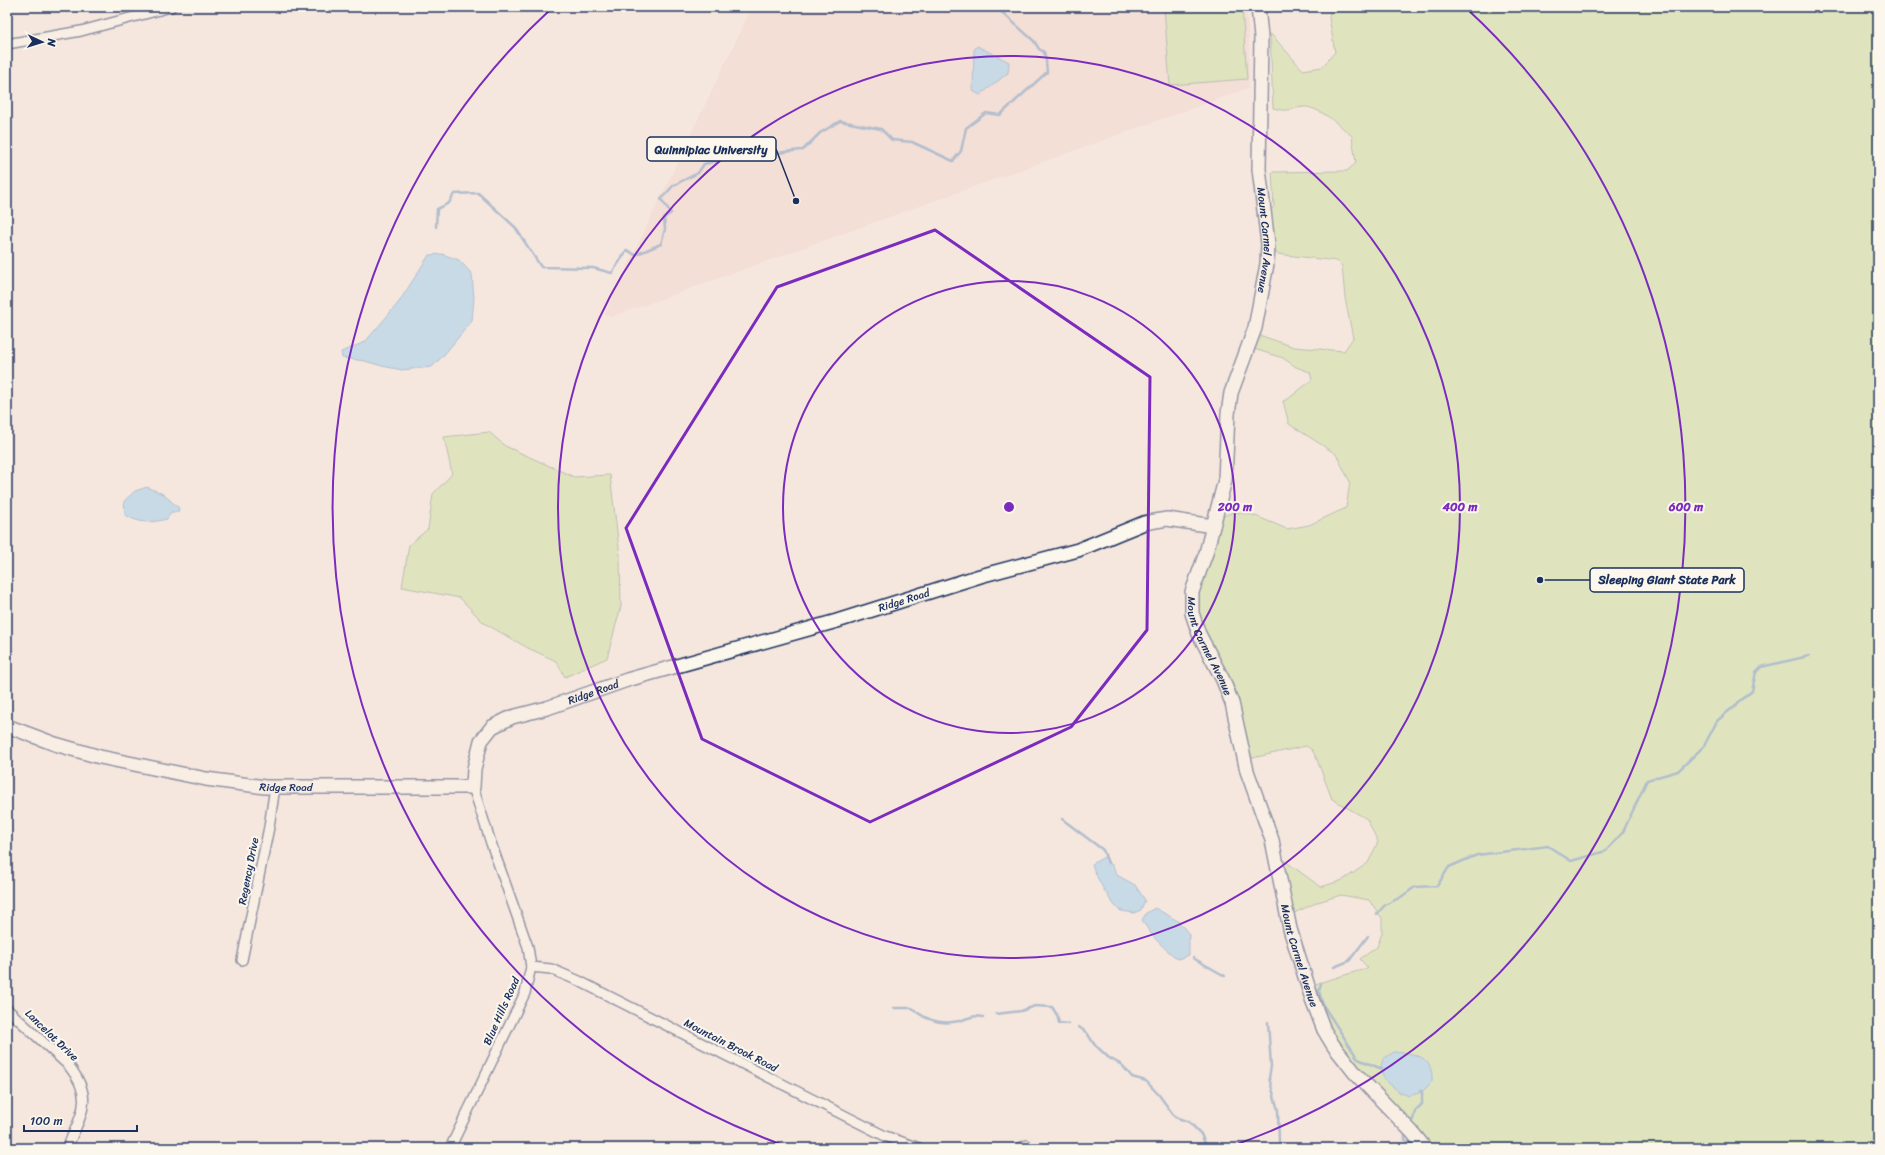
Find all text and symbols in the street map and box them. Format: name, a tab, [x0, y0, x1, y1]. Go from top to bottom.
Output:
north arrow	[22, 22, 62, 62]
text: N	[42, 37, 61, 48]
callout: Quinnipiac University	[647, 137, 776, 161]
text: Quinnipiac University	[654, 139, 768, 161]
street label: Mount Carmel Avenue	[1251, 186, 1277, 295]
text: 200 m	[1217, 496, 1253, 518]
text: 400 m	[1441, 496, 1478, 518]
text: 600 m	[1668, 496, 1704, 518]
centre of rings	[1002, 500, 1016, 514]
callout: Sleeping Giant State Park	[1590, 568, 1744, 592]
text: Sleeping Giant State Park	[1597, 569, 1736, 591]
street label: Ridge Road	[876, 583, 933, 617]
street label: Mount Carmel Avenue	[1182, 596, 1237, 699]
street label: Ridge Road	[565, 674, 623, 710]
street label: Ridge Road	[258, 777, 314, 797]
street label: Regency Drive	[233, 835, 264, 906]
street label: Mount Carmel Avenue	[1275, 903, 1323, 1011]
street label: Blue Hills Road	[478, 973, 525, 1048]
street label: Lancelot Drive	[20, 1005, 83, 1066]
street label: Mountain Brook Road	[680, 1014, 782, 1078]
scale bar	[24, 1107, 137, 1133]
text: 100 m	[30, 1110, 63, 1132]

